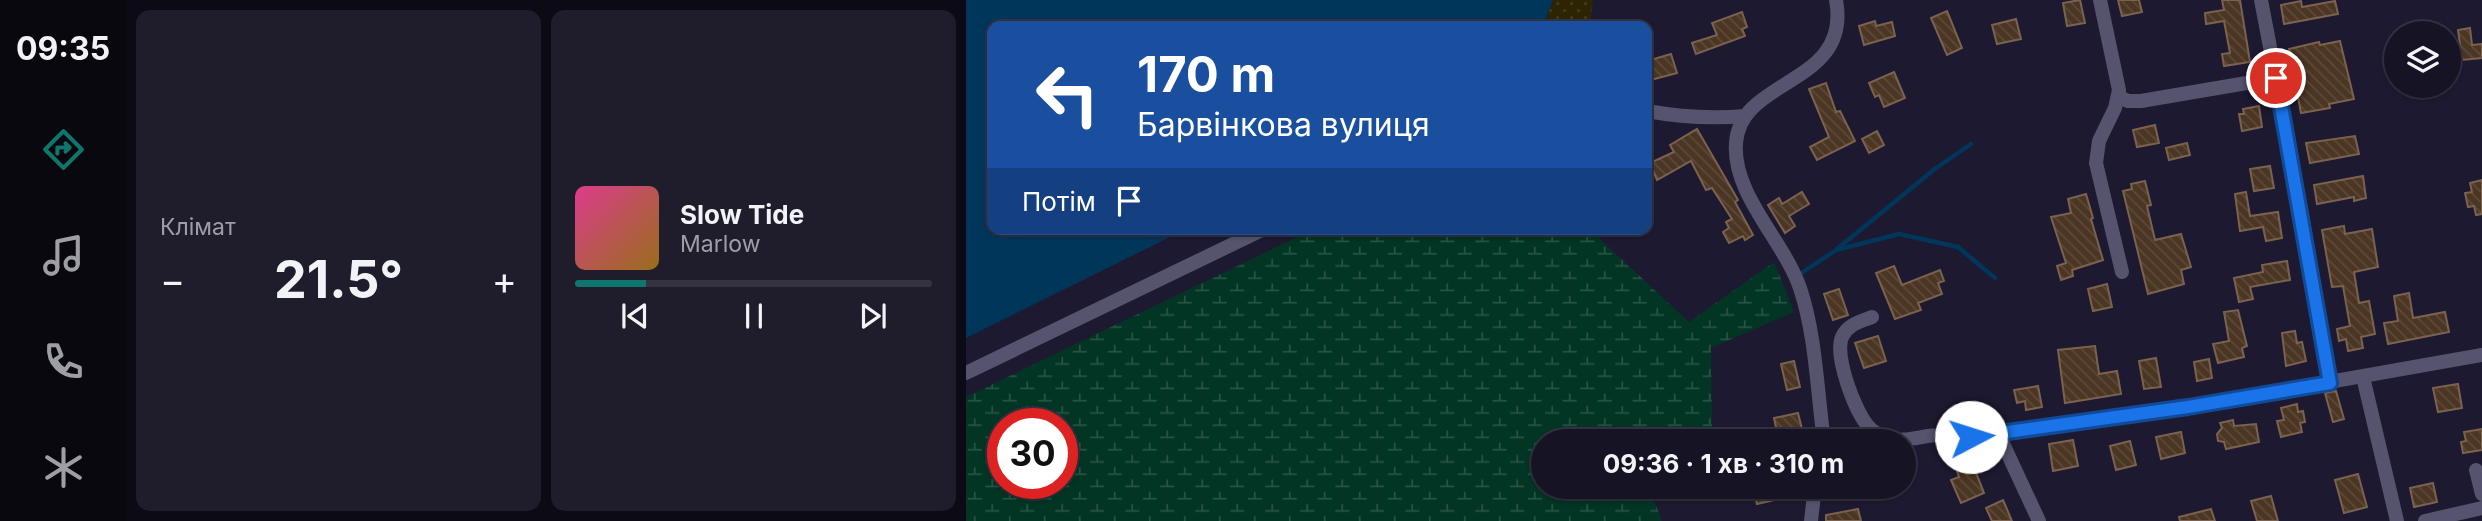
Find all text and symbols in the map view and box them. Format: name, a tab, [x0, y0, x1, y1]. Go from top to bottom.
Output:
map controls	[2384, 21, 2461, 98]
button: layers	[2384, 21, 2461, 98]
text: 09:35	[16, 29, 110, 68]
text: 170 m	[1137, 45, 1275, 104]
pin	[2246, 48, 2306, 108]
icon: left	[1022, 49, 1113, 140]
icon: arrive	[2257, 59, 2295, 97]
text: Барвінкова вулиця	[1137, 105, 1430, 144]
icon: directions	[39, 125, 88, 174]
icon: arrive	[1110, 182, 1148, 220]
text: Потім	[1022, 186, 1096, 217]
text: Slow Tide	[680, 199, 804, 230]
text: Клімат	[160, 213, 236, 241]
text: Marlow	[680, 230, 760, 258]
icon: music	[39, 231, 88, 280]
text: 21.5°	[274, 248, 403, 311]
text: −	[160, 257, 185, 303]
text: +	[492, 257, 517, 303]
icon: previous	[616, 297, 654, 335]
icon: pause	[735, 297, 773, 335]
icon: next	[854, 297, 892, 335]
icon: phone	[39, 337, 88, 386]
position arrow	[1934, 400, 2008, 474]
speed limit sign: 30	[987, 408, 1078, 499]
icon: climate	[39, 443, 88, 492]
text: 09:36 · 1 хв · 310 m	[1603, 448, 1844, 479]

